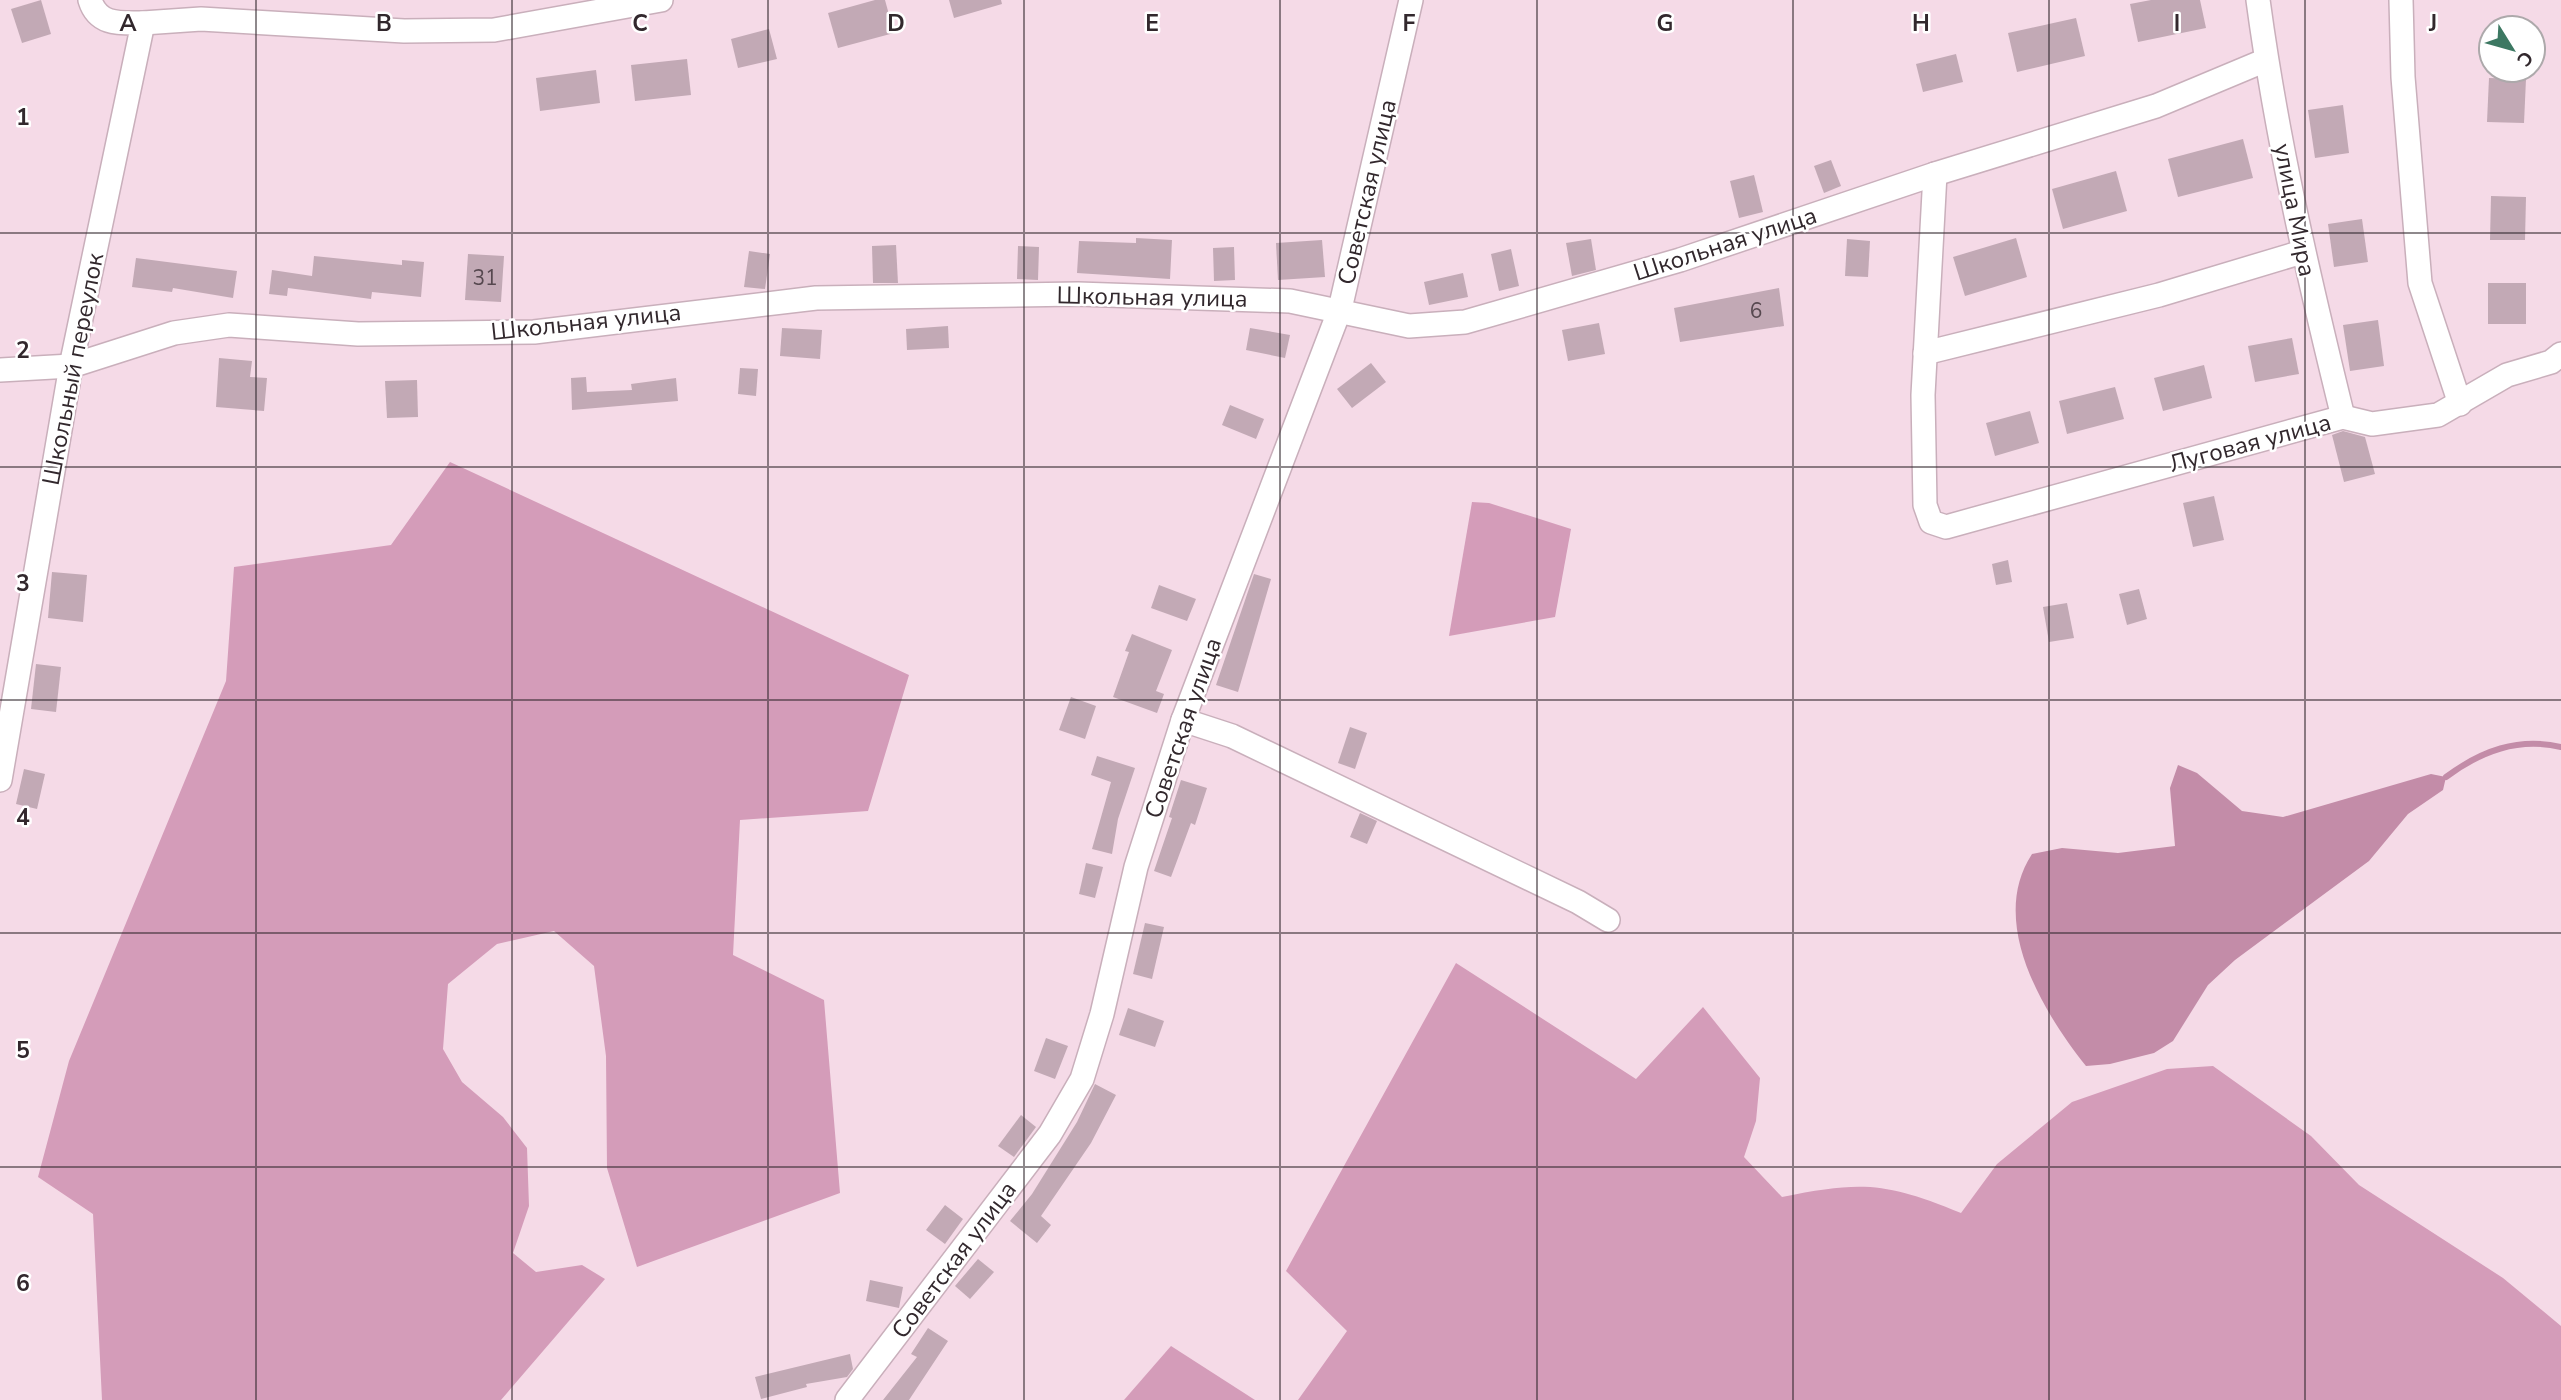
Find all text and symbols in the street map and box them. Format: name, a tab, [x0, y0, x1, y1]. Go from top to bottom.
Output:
text: A	[119, 8, 137, 39]
text: B	[376, 8, 392, 39]
text: C	[632, 8, 648, 39]
text: D	[887, 8, 905, 39]
text: E	[1145, 8, 1159, 39]
text: F	[1403, 8, 1416, 39]
text: G	[1657, 8, 1673, 39]
text: H	[1912, 8, 1930, 39]
text: I	[2174, 8, 2180, 39]
text: J	[2428, 8, 2437, 39]
north arrow	[2477, 14, 2547, 84]
text: С	[2510, 46, 2539, 72]
street label: Советская улица	[1330, 96, 1404, 288]
text: 1	[16, 102, 30, 133]
street label: улица Мира	[2266, 141, 2324, 279]
street label: Школьная улица	[1629, 199, 1821, 289]
street label: Школьный переулок	[35, 250, 111, 488]
house number: 31	[472, 264, 498, 292]
street label: Школьная улица	[1056, 279, 1248, 315]
street label: Школьная улица	[489, 296, 683, 348]
house number: 6	[1750, 297, 1762, 325]
text: 2	[16, 335, 30, 366]
street label: Луговая улица	[2165, 406, 2335, 480]
text: 3	[16, 568, 30, 599]
street label: Советская улица	[1137, 633, 1229, 823]
text: 4	[16, 802, 30, 833]
text: 5	[16, 1035, 30, 1066]
street label: Советская улица	[884, 1175, 1024, 1345]
text: 6	[16, 1268, 30, 1299]

